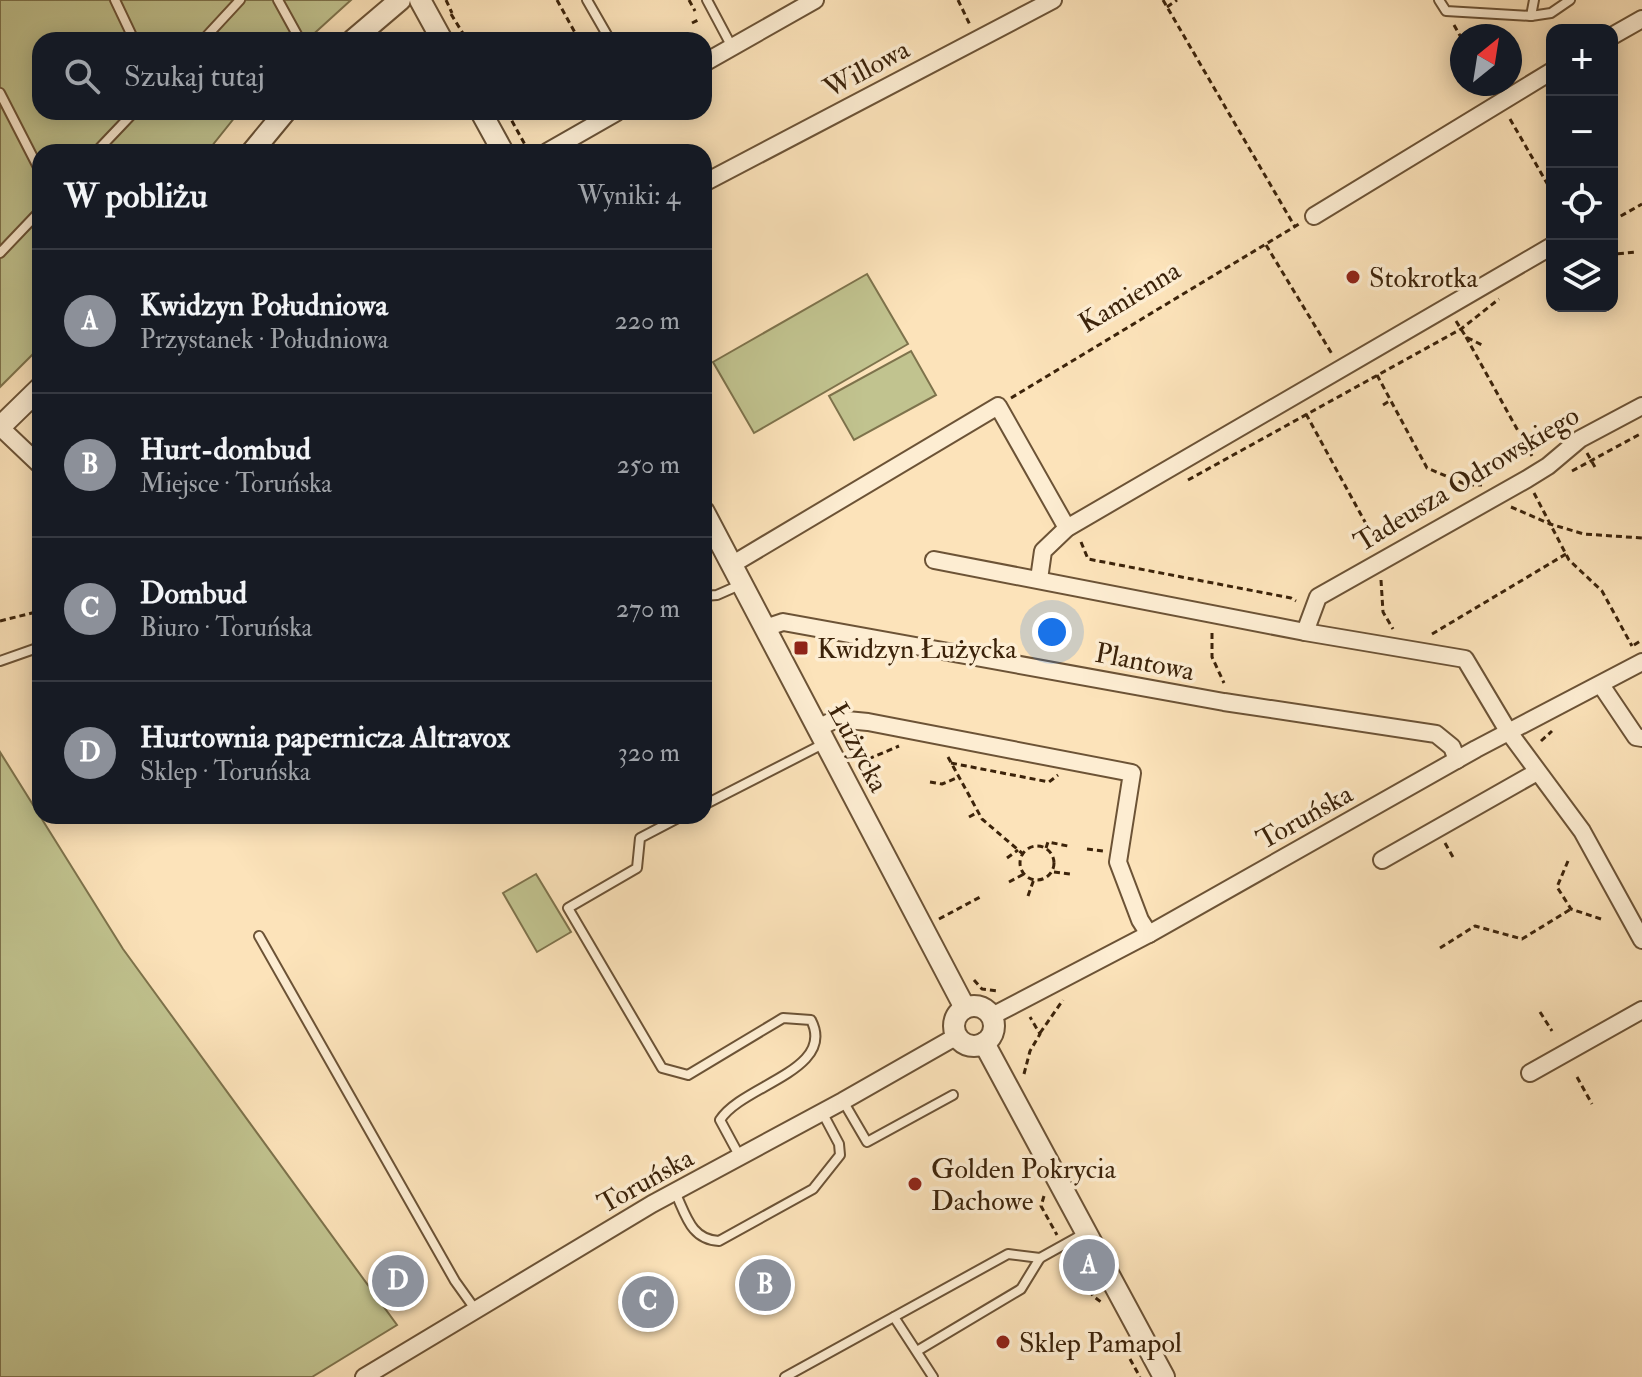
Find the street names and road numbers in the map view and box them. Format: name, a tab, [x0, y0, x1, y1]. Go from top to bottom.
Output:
street label: Willowa	[817, 32, 916, 107]
street label: Kamienna	[1073, 253, 1187, 341]
street label: Tadeusza Odrowskiego	[1348, 398, 1586, 560]
street label: Plantowa	[1092, 636, 1198, 689]
street label: Łużycka	[820, 697, 896, 799]
street label: Toruńska	[1251, 776, 1359, 858]
street label: Toruńska	[592, 1140, 700, 1222]

